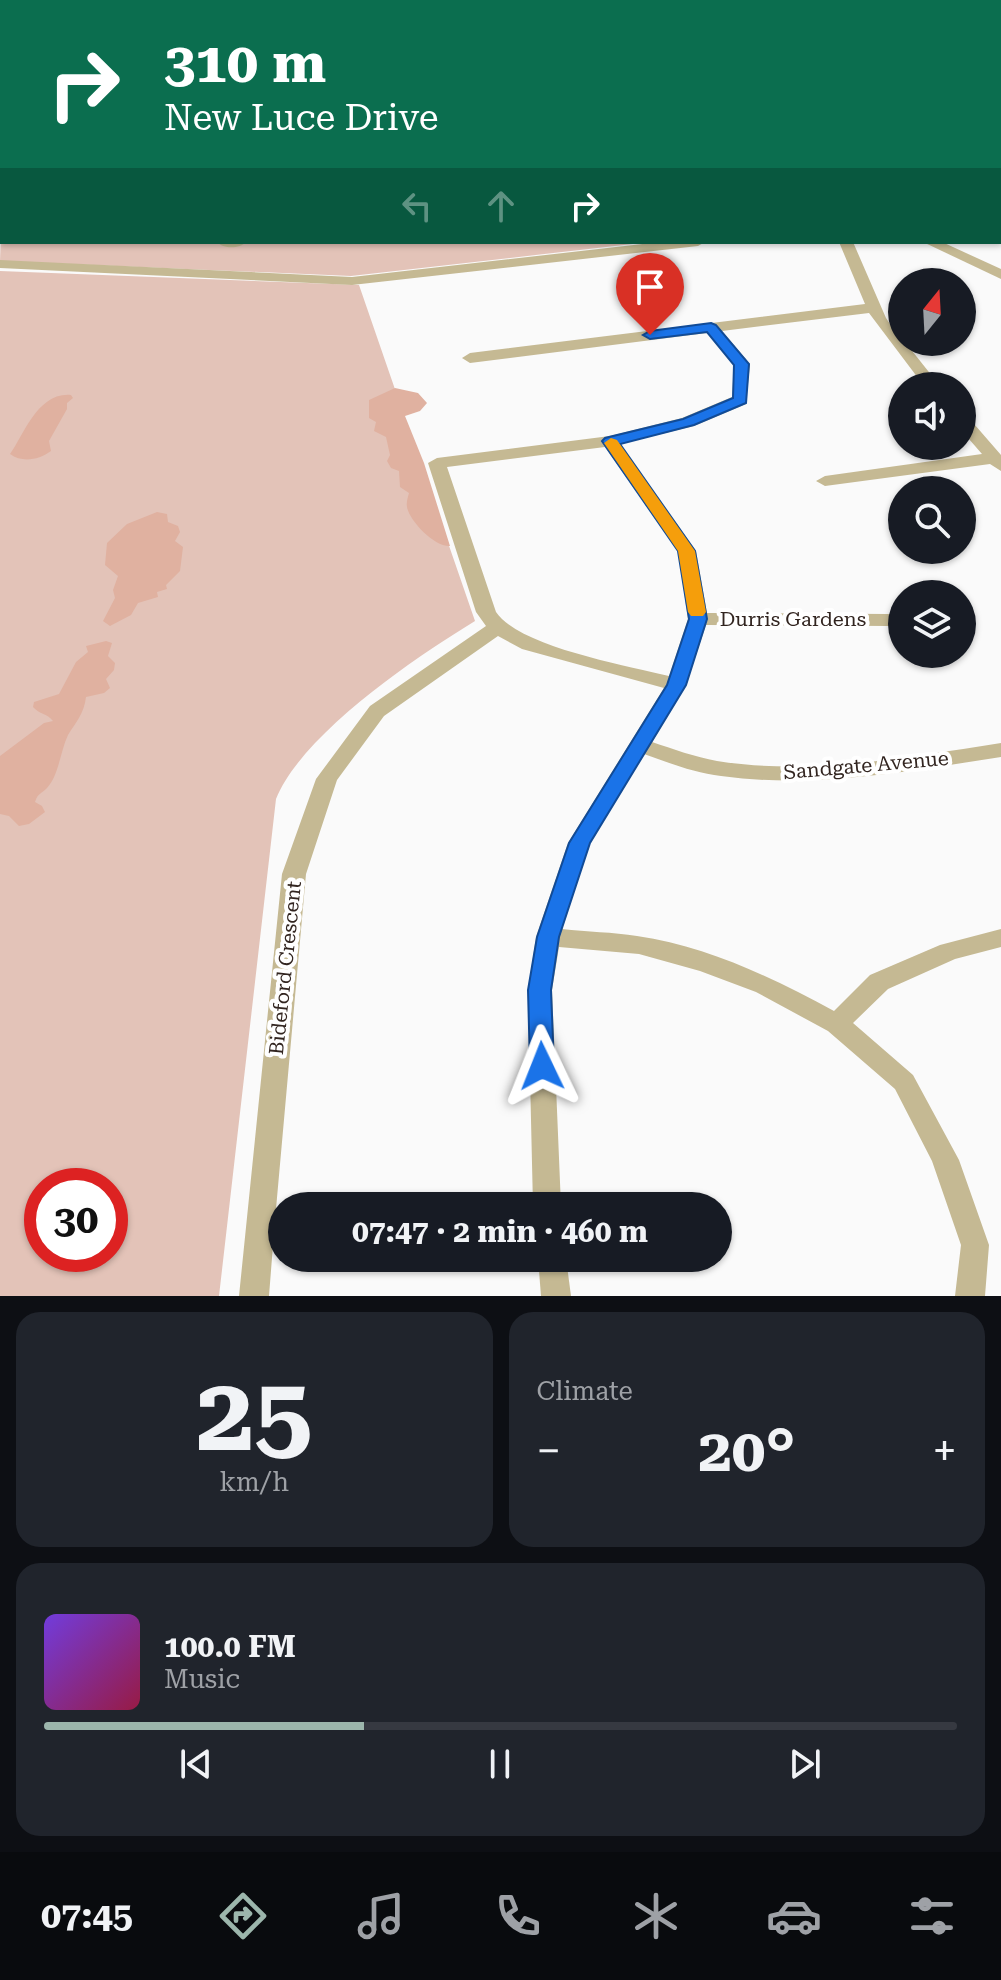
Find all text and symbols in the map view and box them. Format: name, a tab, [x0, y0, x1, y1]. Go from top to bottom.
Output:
text: 310 m	[164, 30, 326, 96]
icon: right	[32, 32, 136, 136]
text: New Luce Drive	[164, 97, 438, 139]
icon: left	[395, 184, 439, 228]
icon: ahead	[479, 184, 523, 228]
icon: right	[563, 184, 607, 228]
pin	[616, 253, 684, 335]
icon: arrive	[628, 265, 672, 309]
north arrow	[888, 268, 976, 356]
map controls	[888, 268, 976, 668]
button: sound	[888, 372, 976, 460]
button: search	[888, 476, 976, 564]
button: layers	[888, 580, 976, 668]
street label: Durris Gardens	[720, 607, 866, 631]
street label: Sandgate Avenue	[782, 746, 950, 784]
street label: Bideford Crescent	[264, 879, 306, 1056]
position arrow	[500, 1024, 584, 1108]
speed limit sign: 30	[24, 1168, 128, 1272]
text: 07:47 · 2 min · 460 m	[352, 1214, 648, 1249]
text: 25	[196, 1354, 312, 1475]
text: Climate	[537, 1376, 633, 1406]
text: 20°	[698, 1415, 795, 1486]
text: −	[537, 1425, 561, 1477]
text: +	[932, 1425, 957, 1477]
text: km/h	[219, 1467, 289, 1497]
text: 100.0 FM	[164, 1629, 296, 1664]
text: Music	[164, 1664, 240, 1694]
icon: previous	[174, 1742, 218, 1786]
icon: pause	[478, 1742, 522, 1786]
icon: next	[783, 1742, 827, 1786]
icon: directions	[215, 1888, 271, 1944]
icon: music	[353, 1888, 409, 1944]
icon: phone	[490, 1888, 546, 1944]
icon: climate	[628, 1888, 684, 1944]
icon: car	[766, 1888, 822, 1944]
icon: filters	[904, 1888, 960, 1944]
text: 07:45	[41, 1895, 133, 1937]

